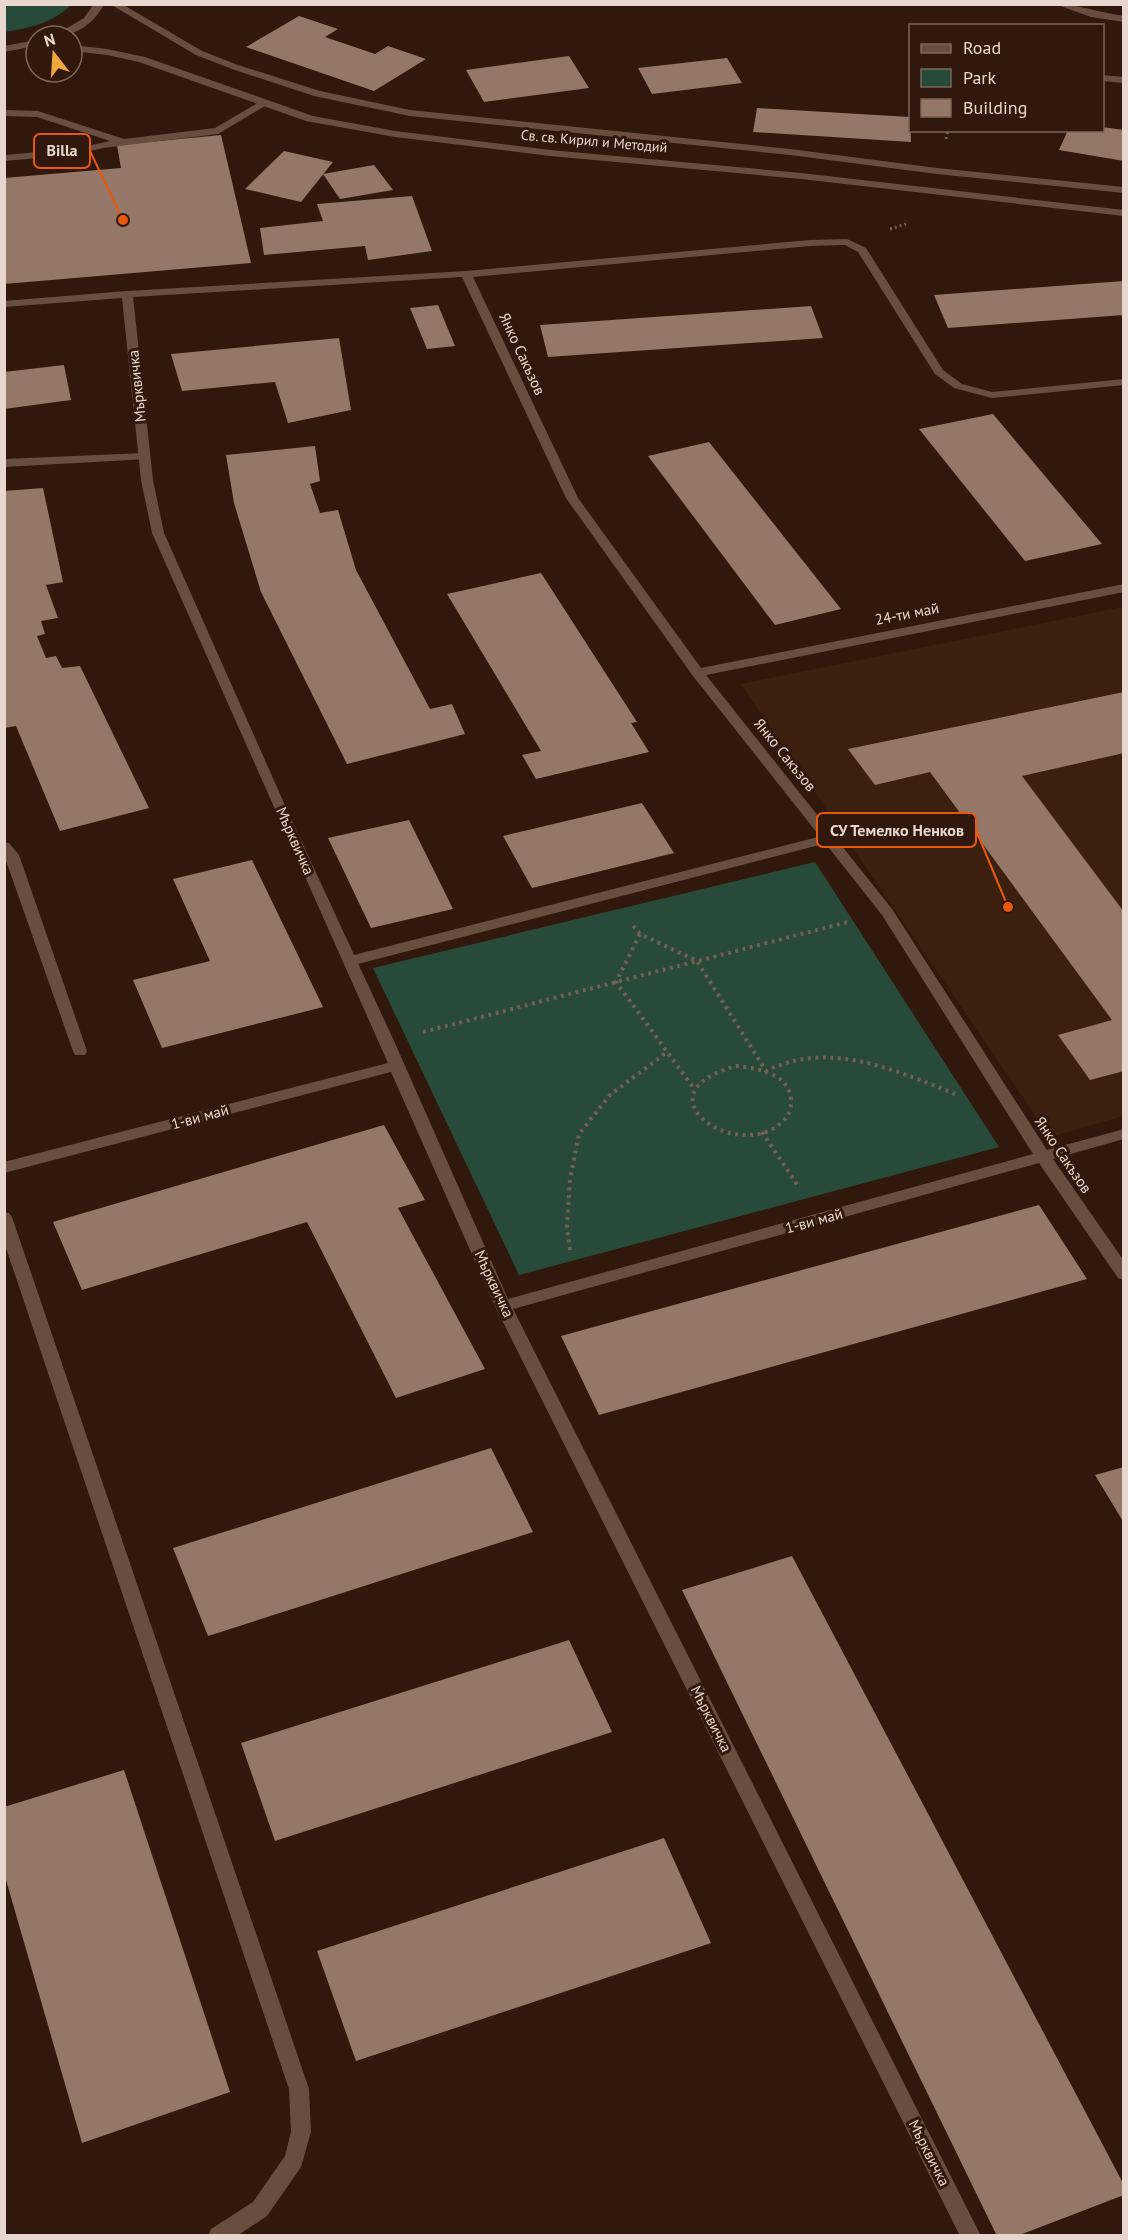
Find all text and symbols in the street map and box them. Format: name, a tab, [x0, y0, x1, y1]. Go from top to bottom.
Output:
north arrow	[24, 24, 84, 84]
legend	[909, 24, 1104, 132]
text: N	[42, 29, 58, 51]
text: Road	[963, 36, 1001, 59]
text: Park	[963, 66, 996, 89]
text: Building	[963, 96, 1027, 119]
street label: Св. св. Кирил и Методий	[520, 126, 668, 156]
callout: Billa	[34, 134, 90, 168]
text: Billa	[46, 140, 78, 160]
street label: Янко Сакъзов	[495, 310, 550, 398]
street label: Мърквичка	[123, 349, 150, 423]
street label: 24-ти май	[873, 598, 941, 629]
street label: Янко Сакъзов	[750, 714, 821, 795]
street label: Мърквичка	[272, 804, 319, 878]
callout: СУ Темелко Ненков	[817, 813, 976, 847]
text: СУ Темелко Ненков	[830, 820, 964, 840]
street label: 1-ви май	[169, 1100, 231, 1133]
street label: Янко Сакъзов	[1031, 1113, 1096, 1197]
street label: 1-ви май	[783, 1204, 845, 1237]
street label: Мърквичка	[471, 1247, 518, 1321]
street label: Мърквичка	[687, 1682, 736, 1755]
street label: Мърквичка	[905, 2116, 954, 2189]

